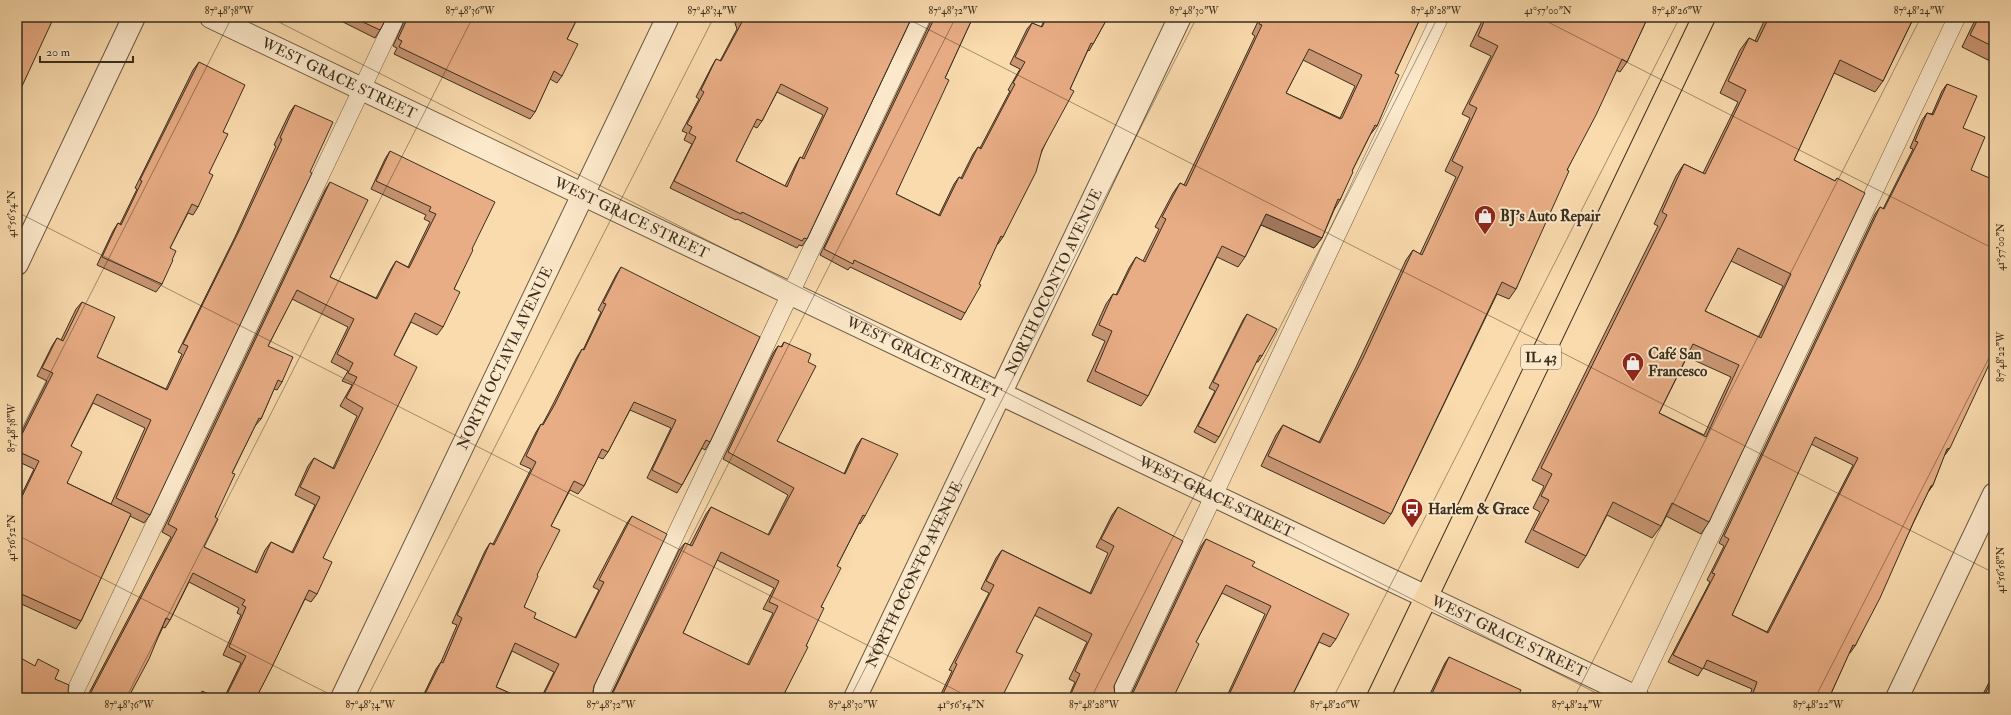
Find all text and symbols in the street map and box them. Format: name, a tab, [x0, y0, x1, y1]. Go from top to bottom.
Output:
text: 87°48'38"W	[205, 5, 254, 17]
text: 87°48'36"W	[446, 5, 495, 17]
text: 87°48'34"W	[687, 5, 737, 17]
text: 87°48'32"W	[929, 5, 978, 17]
text: 87°48'30"W	[1170, 5, 1219, 17]
text: 87°48'28"W	[1411, 5, 1462, 17]
text: 41°57'00"N	[1524, 5, 1572, 17]
text: 87°48'26"W	[1652, 5, 1703, 17]
text: 87°48'24"W	[1894, 5, 1945, 17]
street label: WEST GRACE STREET	[258, 33, 420, 123]
scale bar	[40, 38, 133, 64]
text: 20 m	[46, 45, 71, 60]
street label: WEST GRACE STREET	[550, 172, 712, 263]
street label: NORTH OCONTO AVENUE	[1001, 185, 1106, 378]
text: 41°56'54"N	[6, 190, 18, 238]
shop icon: BJ's Auto Repair	[1472, 203, 1498, 236]
place label: BJ's Auto Repair	[1500, 207, 1601, 227]
text: 41°57'00"N	[1995, 223, 2007, 271]
street label: NORTH OCTAVIA AVENUE	[453, 263, 557, 453]
street label: WEST GRACE STREET	[843, 312, 1005, 402]
text: 87°48'22"W	[1995, 331, 2007, 382]
road number: IL 43	[1521, 345, 1561, 369]
place label: Café San Francesco	[1648, 345, 1708, 381]
shop icon: Café San Francesco	[1620, 350, 1646, 383]
text: 87°48'38"W	[6, 403, 18, 452]
street label: WEST GRACE STREET	[1135, 451, 1297, 542]
street label: NORTH OCONTO AVENUE	[861, 478, 967, 671]
bus stop icon: Harlem & Grace	[1399, 496, 1425, 529]
place label: Harlem & Grace	[1428, 500, 1530, 519]
text: 41°56'52"N	[6, 514, 18, 562]
text: 41°56'58"N	[1995, 547, 2007, 593]
street label: WEST GRACE STREET	[1427, 591, 1589, 681]
text: 87°48'36"W	[105, 699, 154, 711]
text: 87°48'34"W	[345, 699, 395, 711]
text: 87°48'32"W	[587, 699, 636, 711]
text: 87°48'30"W	[829, 699, 878, 711]
text: 41°56'54"N	[937, 699, 985, 711]
text: 87°48'28"W	[1069, 699, 1120, 711]
text: 87°48'26"W	[1310, 699, 1361, 711]
text: 87°48'24"W	[1552, 699, 1603, 711]
text: 87°48'22"W	[1793, 699, 1844, 711]

